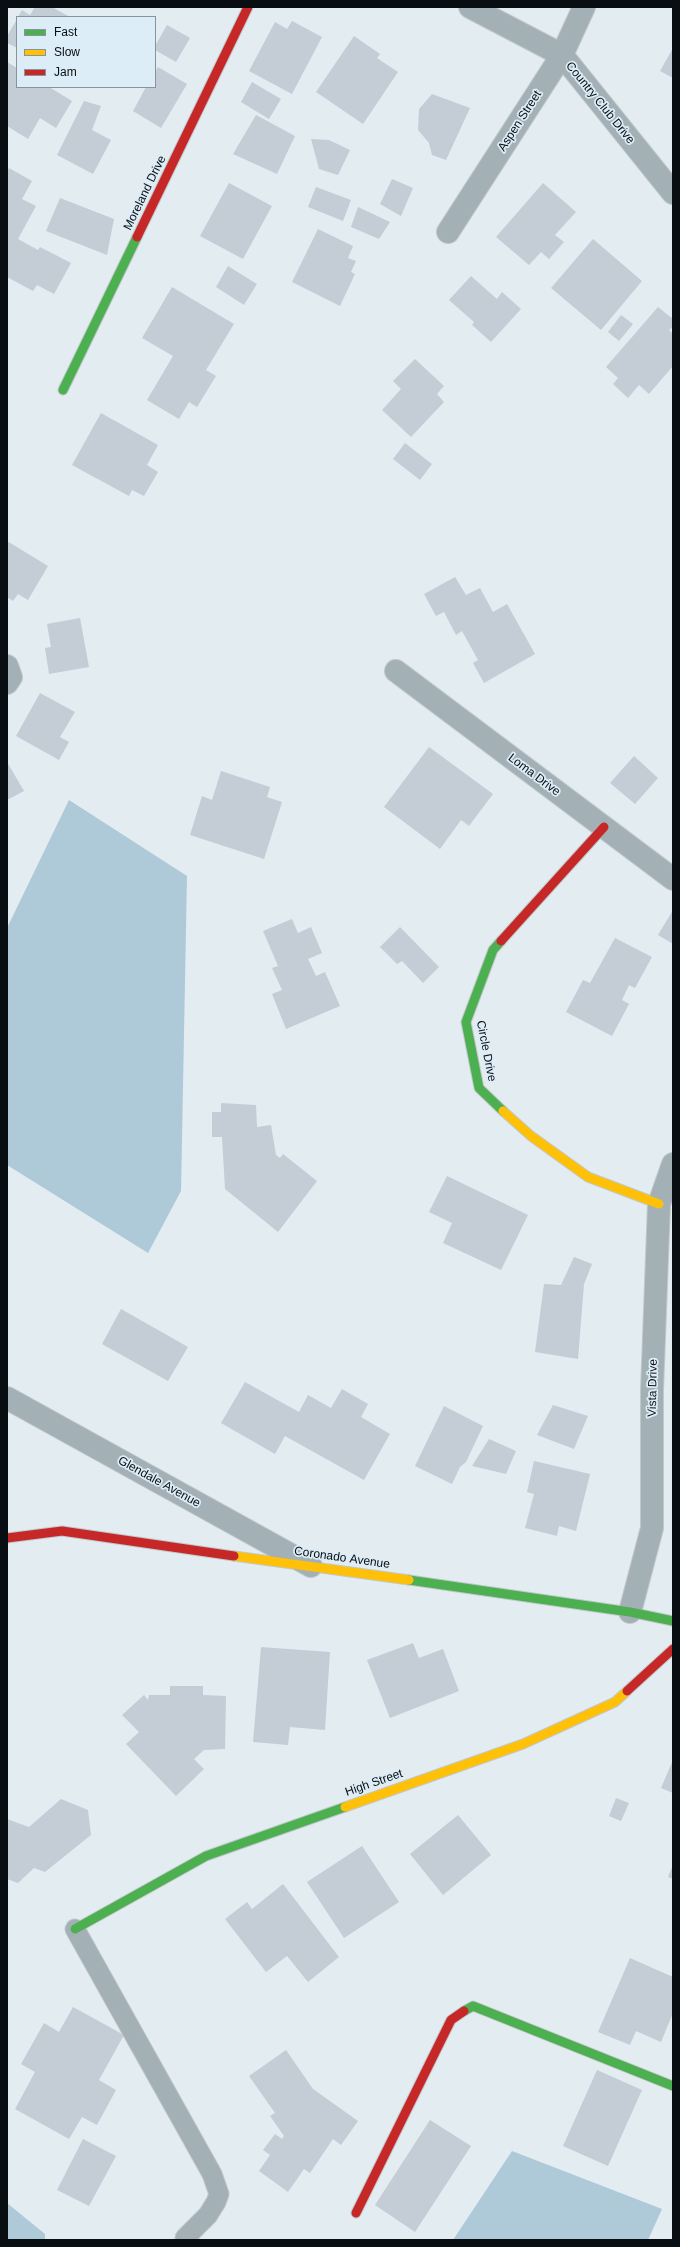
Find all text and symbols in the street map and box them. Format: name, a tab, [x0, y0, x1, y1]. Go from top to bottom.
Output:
legend	[16, 16, 156, 88]
text: Fast	[54, 25, 77, 39]
text: Slow	[54, 45, 80, 59]
street label: Country Club Drive	[563, 59, 637, 147]
text: Jam	[54, 65, 77, 79]
street label: Aspen Street	[495, 88, 545, 154]
street label: Moreland Drive	[121, 153, 169, 233]
street label: Loma Drive	[505, 751, 563, 799]
street label: Circle Drive	[473, 1019, 499, 1083]
street label: Vista Drive	[645, 1359, 661, 1417]
street label: Glendale Avenue	[115, 1453, 203, 1511]
street label: Coronado Avenue	[293, 1544, 391, 1572]
street label: High Street	[343, 1766, 405, 1800]

